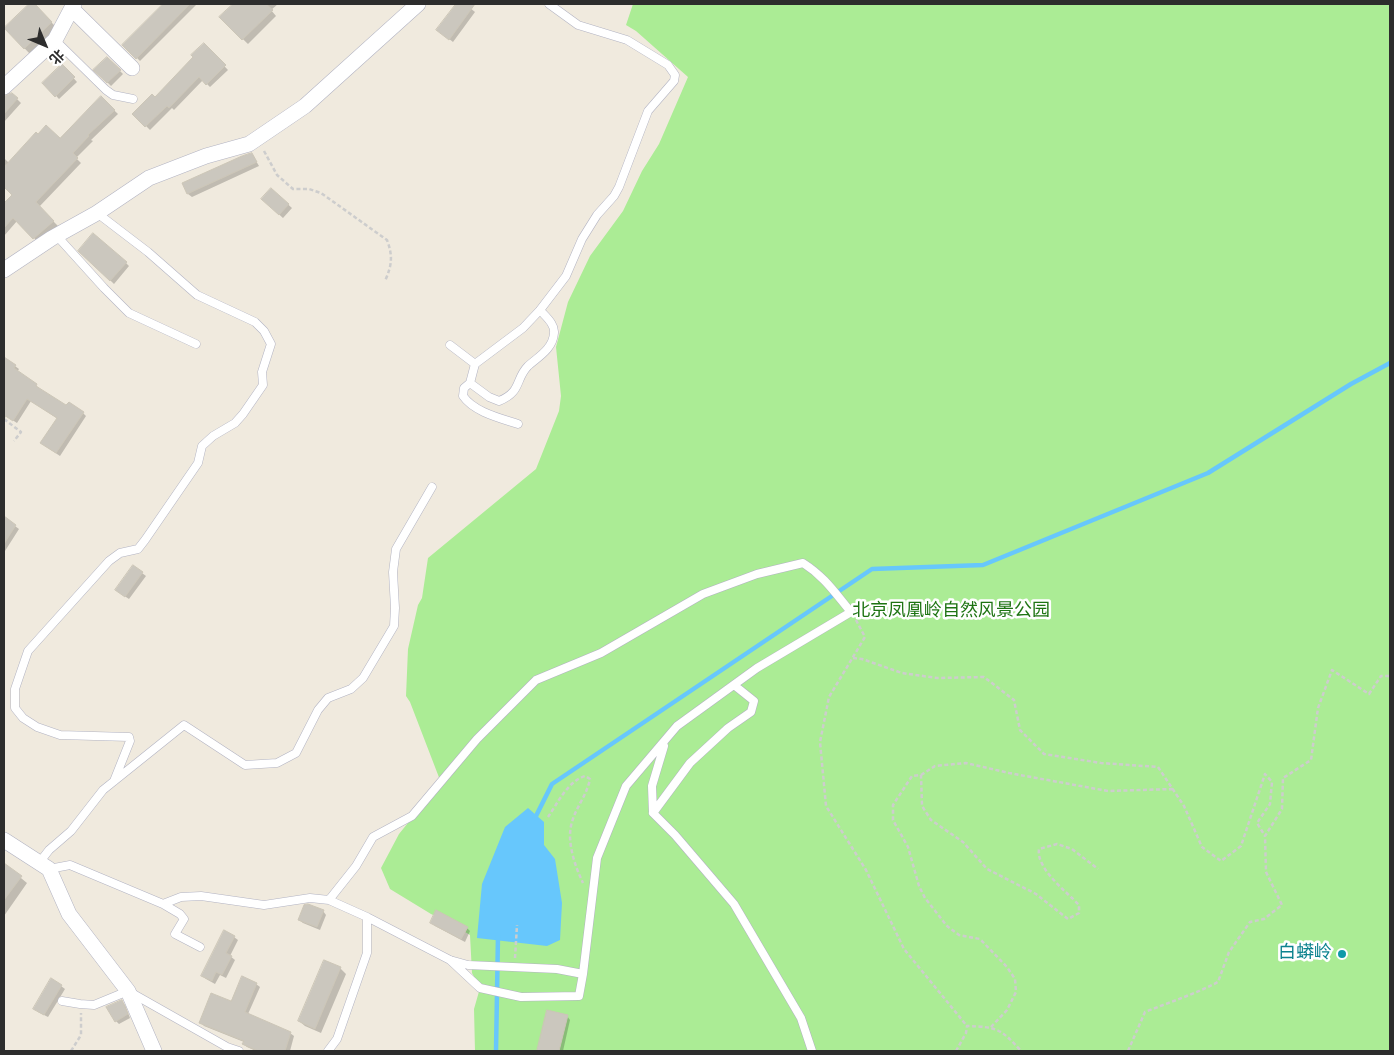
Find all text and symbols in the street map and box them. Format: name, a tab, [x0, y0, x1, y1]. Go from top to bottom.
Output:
north arrow	[20, 20, 70, 70]
text: 北	[45, 45, 67, 67]
park label: 北京凤凰岭自然风景公园	[852, 601, 1050, 623]
place label: 白蟒岭	[1278, 943, 1332, 965]
marker: 白蟒岭	[1336, 948, 1348, 960]

